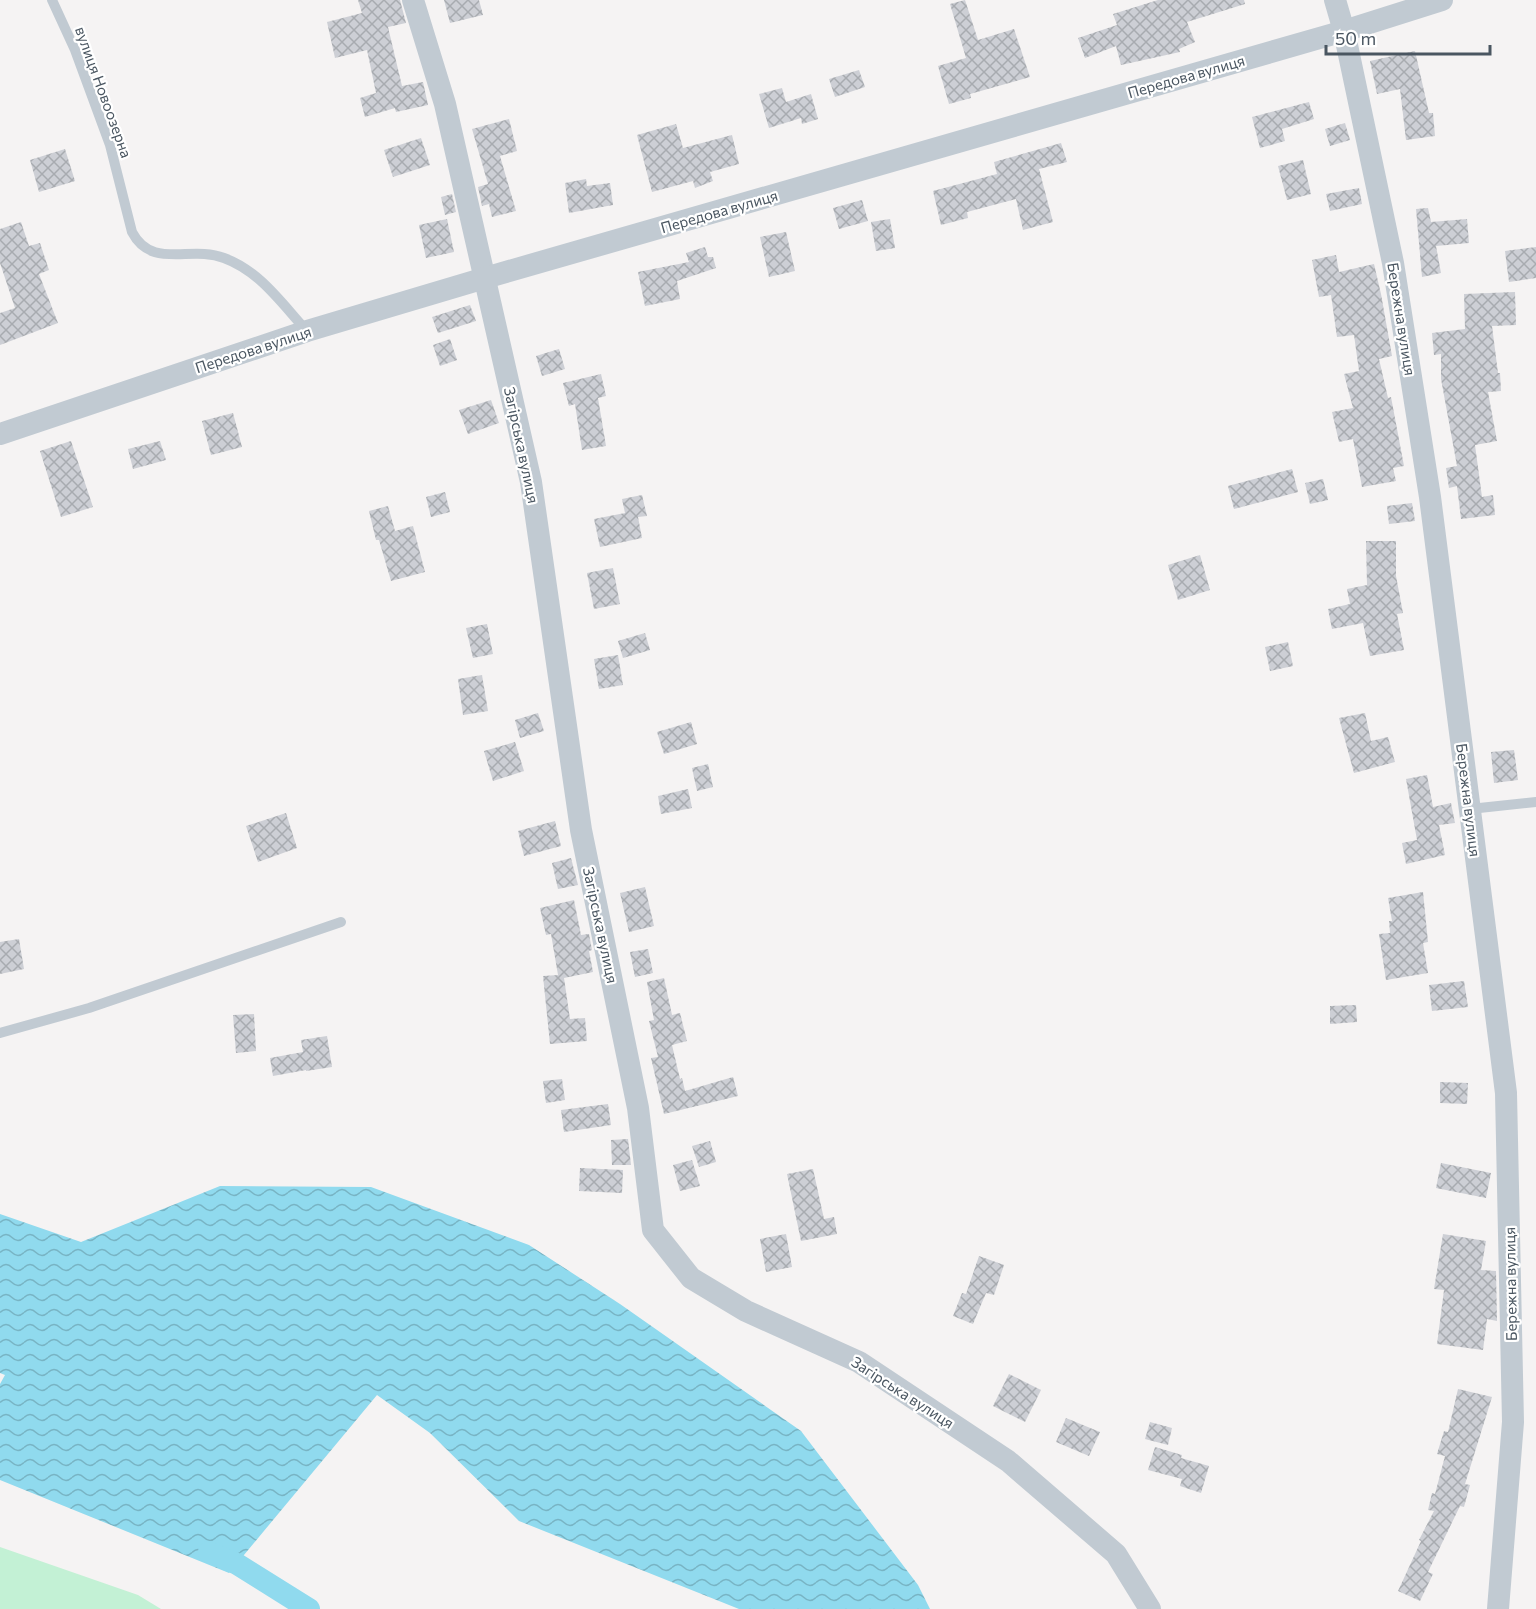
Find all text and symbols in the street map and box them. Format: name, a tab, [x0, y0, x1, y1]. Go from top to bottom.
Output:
scale bar	[1326, 18, 1490, 56]
street label: вулиця Новоозерна	[72, 24, 136, 160]
text: 50 m	[1335, 27, 1376, 49]
street label: Передова вулиця	[1125, 51, 1247, 101]
street label: Передова вулиця	[658, 186, 780, 236]
street label: Бережна вулиця	[1384, 261, 1420, 377]
street label: Передова вулиця	[193, 322, 313, 376]
street label: Загірська вулиця	[501, 385, 543, 505]
street label: Бережна вулиця	[1453, 742, 1485, 858]
street label: Загірська вулиця	[580, 865, 622, 985]
street label: Бережна вулиця	[1500, 1227, 1520, 1341]
street label: Загірська вулиця	[848, 1352, 958, 1432]

